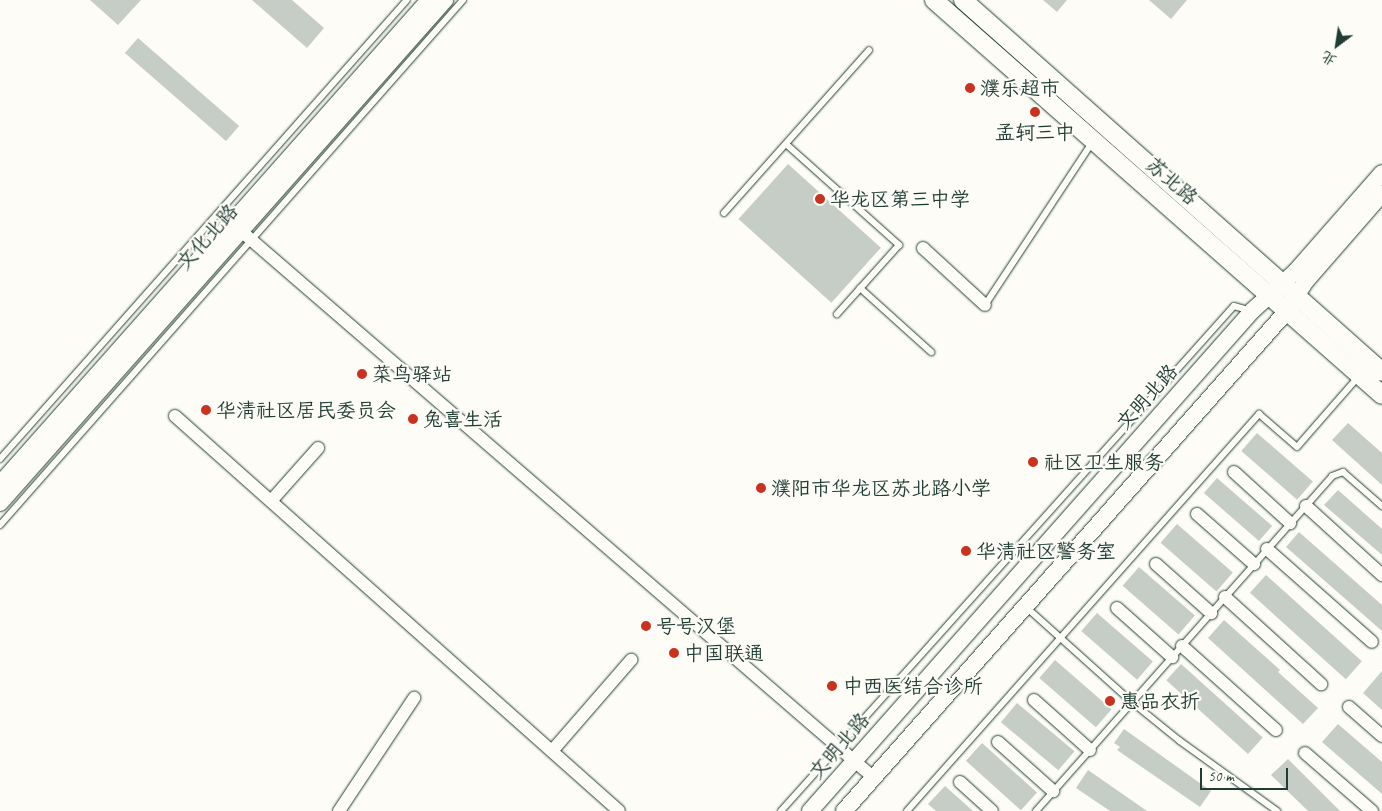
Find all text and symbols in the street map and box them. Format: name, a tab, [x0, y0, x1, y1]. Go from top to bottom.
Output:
north arrow	[1312, 20, 1362, 70]
text: 北	[1319, 47, 1339, 69]
place label: 濮乐超市	[980, 76, 1060, 100]
marker: 濮乐超市	[964, 82, 976, 94]
marker: 孟轲三中	[1029, 106, 1041, 118]
place label: 孟轲三中	[995, 120, 1075, 144]
street label: 苏北路	[1141, 152, 1203, 210]
place label: 华龙区第三中学	[830, 187, 970, 211]
marker: 华龙区第三中学	[814, 193, 826, 205]
street label: 文化北路	[171, 199, 243, 275]
street label: 文明北路	[1111, 359, 1183, 435]
place label: 菜鸟驿站	[372, 362, 452, 386]
marker: 菜鸟驿站	[356, 368, 368, 380]
place label: 华清社区居民委员会	[216, 398, 396, 422]
marker: 华清社区居民委员会	[200, 404, 212, 416]
place label: 兔喜生活	[423, 407, 503, 431]
marker: 兔喜生活	[407, 413, 419, 425]
place label: 社区卫生服务	[1044, 450, 1164, 474]
marker: 社区卫生服务	[1026, 455, 1040, 469]
place label: 濮阳市华龙区苏北路小学	[771, 476, 991, 500]
marker: 濮阳市华龙区苏北路小学	[755, 482, 767, 494]
place label: 华清社区警务室	[976, 539, 1116, 563]
marker: 华清社区警务室	[960, 545, 972, 557]
place label: 号号汉堡	[656, 614, 736, 638]
marker: 号号汉堡	[640, 620, 652, 632]
place label: 中国联通	[684, 641, 764, 665]
marker: 中国联通	[668, 647, 680, 659]
place label: 中西医结合诊所	[843, 674, 983, 698]
marker: 中西医结合诊所	[825, 679, 839, 693]
place label: 惠品衣折	[1120, 689, 1200, 713]
marker: 惠品衣折	[1104, 695, 1116, 707]
street label: 文明北路	[804, 708, 874, 784]
scale bar	[1202, 758, 1290, 790]
text: 50 m	[1208, 767, 1234, 786]

